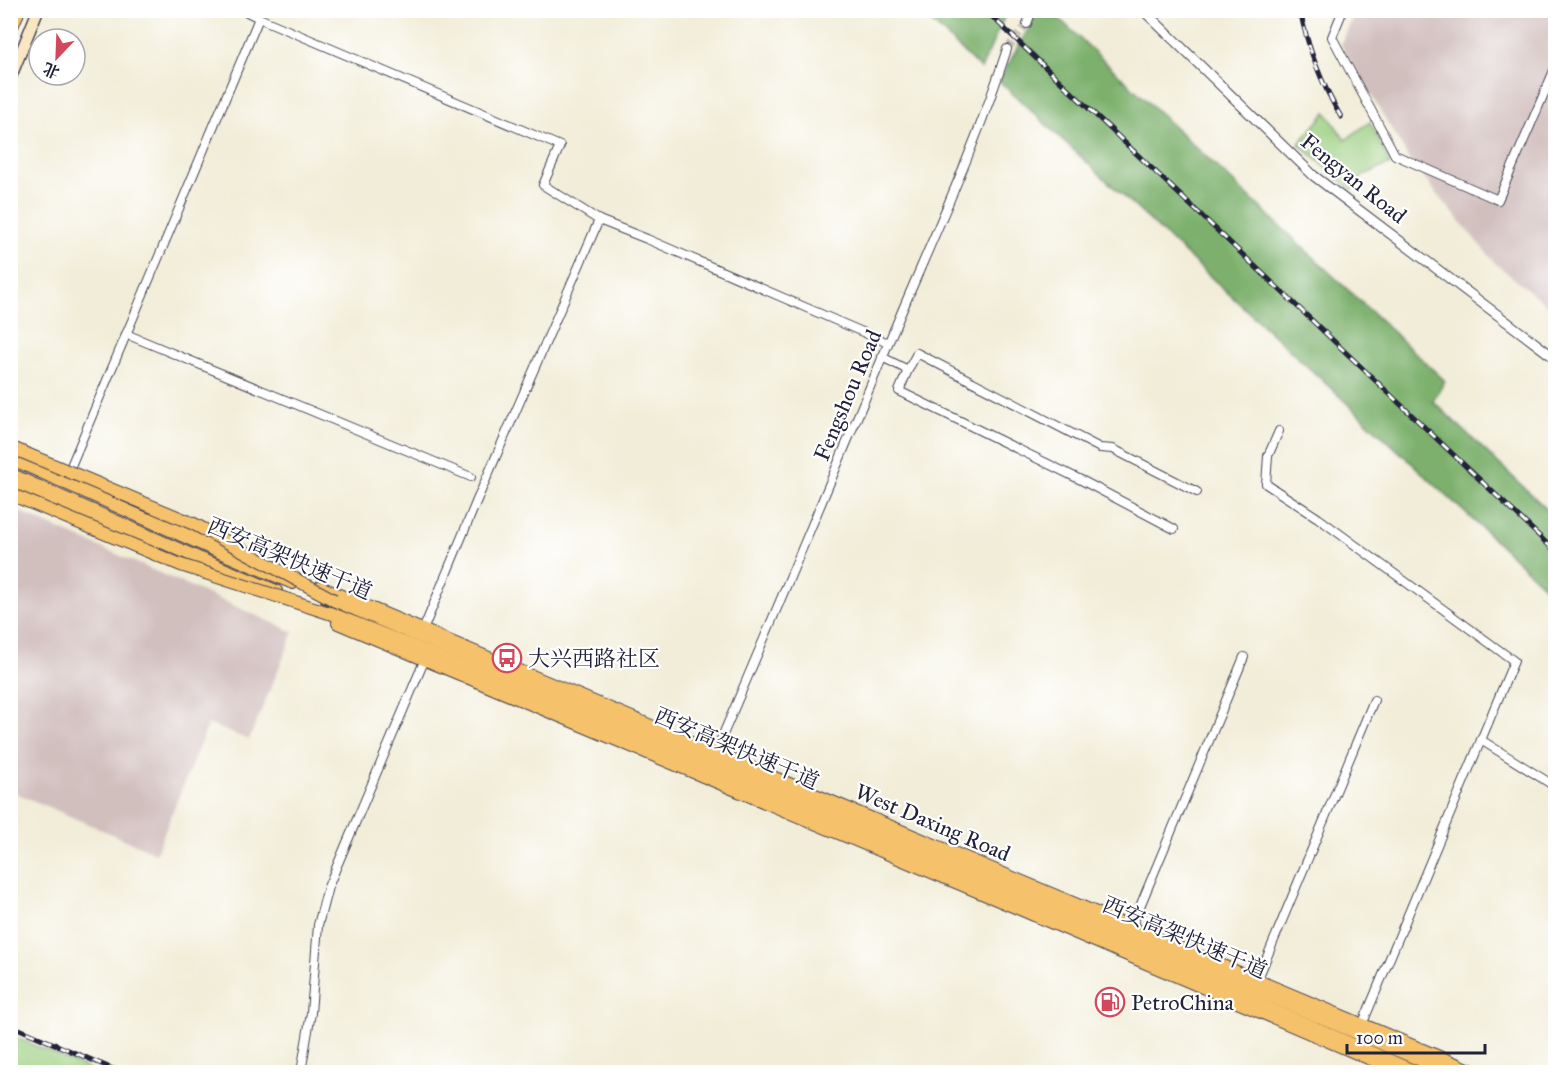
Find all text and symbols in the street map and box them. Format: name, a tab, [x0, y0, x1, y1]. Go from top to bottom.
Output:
north arrow	[27, 27, 87, 87]
text: 北	[40, 58, 62, 82]
street label: Fengyan Road	[1295, 128, 1412, 229]
street label: Fengshou Road	[808, 325, 887, 465]
street label: 西安高架快速干道	[204, 512, 376, 605]
bus stop icon: 大兴西路社区	[491, 642, 523, 674]
place label: 大兴西路社区	[528, 645, 660, 672]
street label: 西安高架快速干道	[651, 702, 823, 795]
street label: West Daxing Road	[851, 778, 1014, 867]
street label: 西安高架快速干道	[1099, 891, 1271, 984]
fuel station icon: PetroChina	[1094, 986, 1126, 1018]
place label: PetroChina	[1131, 989, 1235, 1016]
scale bar	[1347, 1017, 1485, 1055]
text: 100 m	[1356, 1027, 1403, 1049]

